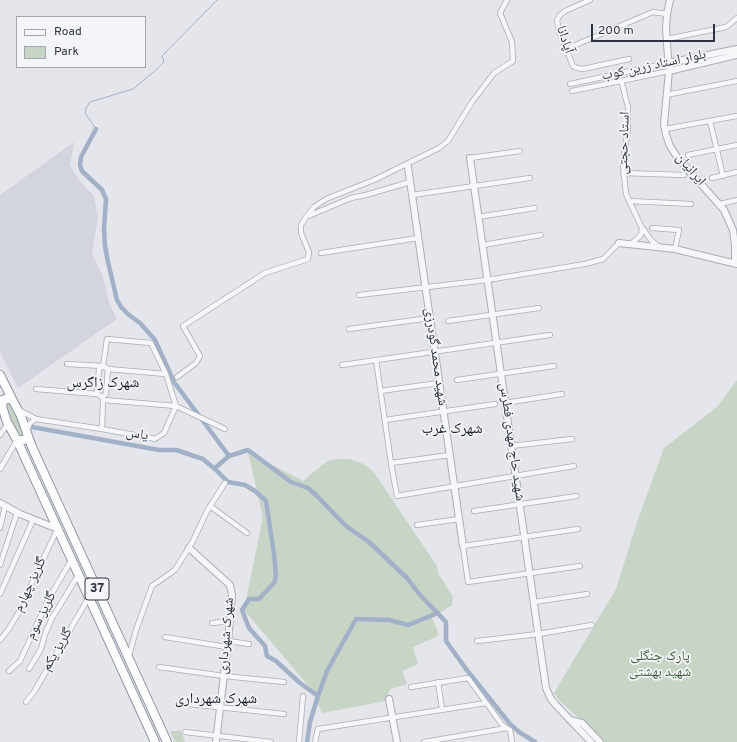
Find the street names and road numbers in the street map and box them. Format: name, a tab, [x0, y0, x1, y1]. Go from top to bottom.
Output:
street label: آپادانا	[551, 24, 577, 56]
street label: بلوار استاد زرین کوب	[600, 47, 708, 85]
street label: استاد حجتی	[616, 111, 634, 175]
street label: ایرانیان	[671, 150, 709, 190]
street label: شهید محمد گودرزی	[420, 307, 450, 407]
street label: شهید حاج مهدی فطرس	[494, 382, 528, 502]
street label: یاس	[125, 425, 149, 445]
street label: گلریز چهارم	[11, 555, 51, 615]
road number: 37	[85, 578, 109, 600]
street label: گلریز سوم	[23, 589, 61, 643]
street label: شهرک شهرداری	[215, 597, 239, 675]
street label: گلریز یکم	[39, 625, 77, 675]

